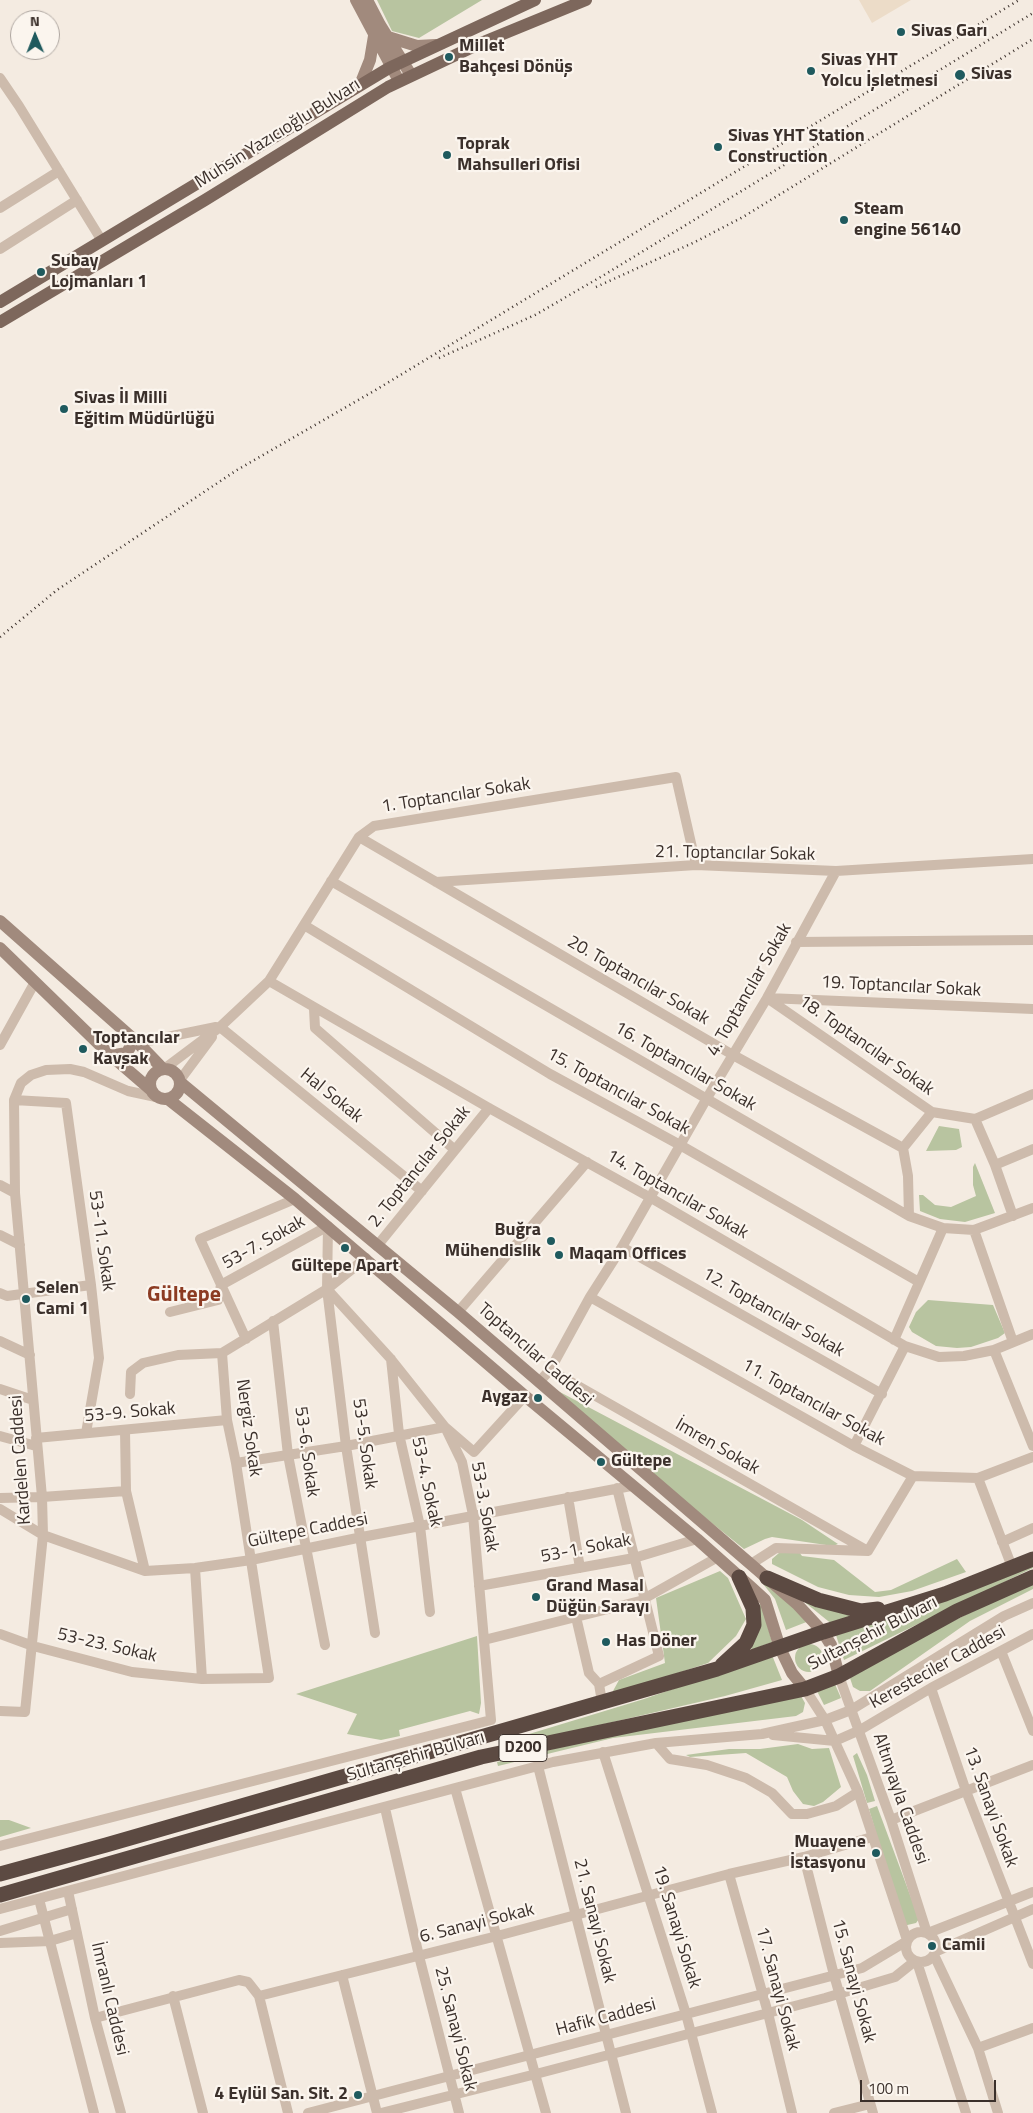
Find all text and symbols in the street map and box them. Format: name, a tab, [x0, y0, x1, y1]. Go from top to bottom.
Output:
north arrow	[10, 10, 60, 60]
text: N	[30, 10, 40, 31]
place label: Sivas Garı	[911, 21, 987, 43]
marker: Sivas Garı	[895, 26, 907, 38]
place label: Millet Bahçesi Dönüş	[459, 36, 573, 78]
place label: Sivas YHT Yolcu İşletmesi	[821, 50, 938, 92]
marker: Millet Bahçesi Dönüş	[443, 51, 455, 63]
place label: Sivas	[971, 64, 1012, 86]
marker: Sivas YHT Yolcu İşletmesi	[805, 65, 817, 77]
marker: Sivas	[953, 68, 967, 82]
street label: Muhsin Yazıcıoğlu Bulvarı	[191, 74, 365, 194]
place label: Sivas YHT Station Construction	[728, 126, 865, 168]
place label: Toprak Mahsulleri Ofisi	[457, 134, 580, 176]
marker: Sivas YHT Station Construction	[712, 141, 724, 153]
marker: Toprak Mahsulleri Ofisi	[441, 149, 453, 161]
place label: Steam engine 56140	[854, 199, 961, 242]
marker: Steam engine 56140	[838, 214, 850, 226]
place label: Subay Lojmanları 1	[51, 251, 147, 294]
marker: Subay Lojmanları 1	[35, 266, 47, 278]
place label: Sivas İl Milli Eğitim Müdürlüğü	[74, 388, 215, 430]
marker: Sivas İl Milli Eğitim Müdürlüğü	[58, 403, 70, 415]
street label: 1. Toptancılar Sokak	[380, 774, 532, 818]
street label: 21. Toptancılar Sokak	[655, 842, 815, 866]
street label: 4. Toptancılar Sokak	[703, 920, 797, 1060]
street label: 20. Toptancılar Sokak	[563, 932, 713, 1030]
street label: 19. Toptancılar Sokak	[820, 972, 982, 1002]
street label: 18. Toptancılar Sokak	[794, 991, 938, 1101]
street label: 16. Toptancılar Sokak	[610, 1018, 760, 1116]
place label: Toptancılar Kavşak	[93, 1028, 180, 1070]
marker: Toptancılar Kavşak	[77, 1043, 89, 1055]
street label: 15. Toptancılar Sokak	[543, 1044, 693, 1140]
street label: Hal Sokak	[295, 1064, 367, 1128]
street label: 2. Toptancılar Sokak	[364, 1102, 476, 1232]
street label: 14. Toptancılar Sokak	[602, 1146, 752, 1244]
street label: 53-11. Sokak	[83, 1189, 119, 1293]
street label: 53-7. Sokak	[219, 1211, 309, 1275]
place label: Buğra Mühendislik	[445, 1220, 541, 1262]
marker: Buğra Mühendislik	[545, 1235, 557, 1247]
marker: Gültepe Apart	[339, 1242, 351, 1254]
place label: Maqam Offices	[569, 1244, 687, 1266]
marker: Maqam Offices	[553, 1249, 565, 1261]
place label: Gültepe Apart	[291, 1256, 399, 1278]
street label: 12. Toptancılar Sokak	[698, 1264, 848, 1362]
place label: Selen Cami 1	[36, 1278, 89, 1320]
district label: Gültepe	[147, 1283, 221, 1309]
marker: Selen Cami 1	[20, 1293, 32, 1305]
street label: Toptancılar Caddesi	[473, 1299, 597, 1411]
street label: 11. Toptancılar Sokak	[738, 1355, 888, 1451]
street label: Nergiz Sokak	[230, 1378, 266, 1478]
place label: Aygaz	[482, 1387, 528, 1409]
marker: Aygaz	[532, 1392, 544, 1404]
street label: Kardelen Caddesi	[6, 1394, 36, 1526]
street label: 53-5. Sokak	[347, 1397, 381, 1491]
street label: 53-9. Sokak	[84, 1398, 176, 1428]
street label: 53-6. Sokak	[289, 1405, 323, 1499]
street label: İmren Sokak	[671, 1414, 763, 1480]
street label: 53-4. Sokak	[406, 1435, 446, 1529]
place label: Gültepe	[611, 1451, 672, 1473]
marker: Gültepe	[595, 1456, 607, 1468]
street label: 53-3. Sokak	[465, 1460, 503, 1554]
street label: Gültepe Caddesi	[246, 1509, 370, 1553]
street label: 53-1. Sokak	[539, 1530, 633, 1568]
place label: Grand Masal Düğün Sarayı	[546, 1576, 649, 1618]
marker: Grand Masal Düğün Sarayı	[530, 1591, 542, 1603]
street label: Sultanşehir Bulvarı	[805, 1592, 941, 1676]
street label: Keresteciler Caddesi	[866, 1622, 1010, 1714]
street label: 53-23. Sokak	[55, 1624, 159, 1668]
place label: Has Döner	[616, 1631, 697, 1653]
marker: Has Döner	[600, 1636, 612, 1648]
street label: Sultanşehir Bulvarı	[345, 1727, 487, 1787]
street label: Altınyayla Caddesi	[867, 1731, 933, 1867]
road number: D200	[499, 1735, 547, 1762]
street label: 13. Sanayi Sokak	[958, 1743, 1022, 1871]
place label: Muayene İstasyonu	[790, 1832, 866, 1875]
marker: Muayene İstasyonu	[870, 1847, 882, 1859]
street label: 21. Sanayi Sokak	[568, 1857, 620, 1985]
street label: 19. Sanayi Sokak	[647, 1863, 705, 1991]
street label: 6. Sanayi Sokak	[417, 1899, 537, 1949]
street label: 15. Sanayi Sokak	[826, 1917, 880, 2045]
street label: 17. Sanayi Sokak	[750, 1925, 804, 2053]
place label: Camii	[942, 1935, 985, 1957]
street label: İmranlı Caddesi	[85, 1940, 133, 2058]
marker: Camii	[926, 1940, 938, 1952]
street label: 25. Sanayi Sokak	[429, 1965, 481, 2093]
street label: Hafik Caddesi	[554, 1994, 658, 2042]
scale bar	[863, 2070, 999, 2102]
text: 100 m	[868, 2077, 909, 2100]
place label: 4 Eylül San. Sit. 2	[214, 2084, 348, 2106]
marker: 4 Eylül San. Sit. 2	[352, 2089, 364, 2101]

